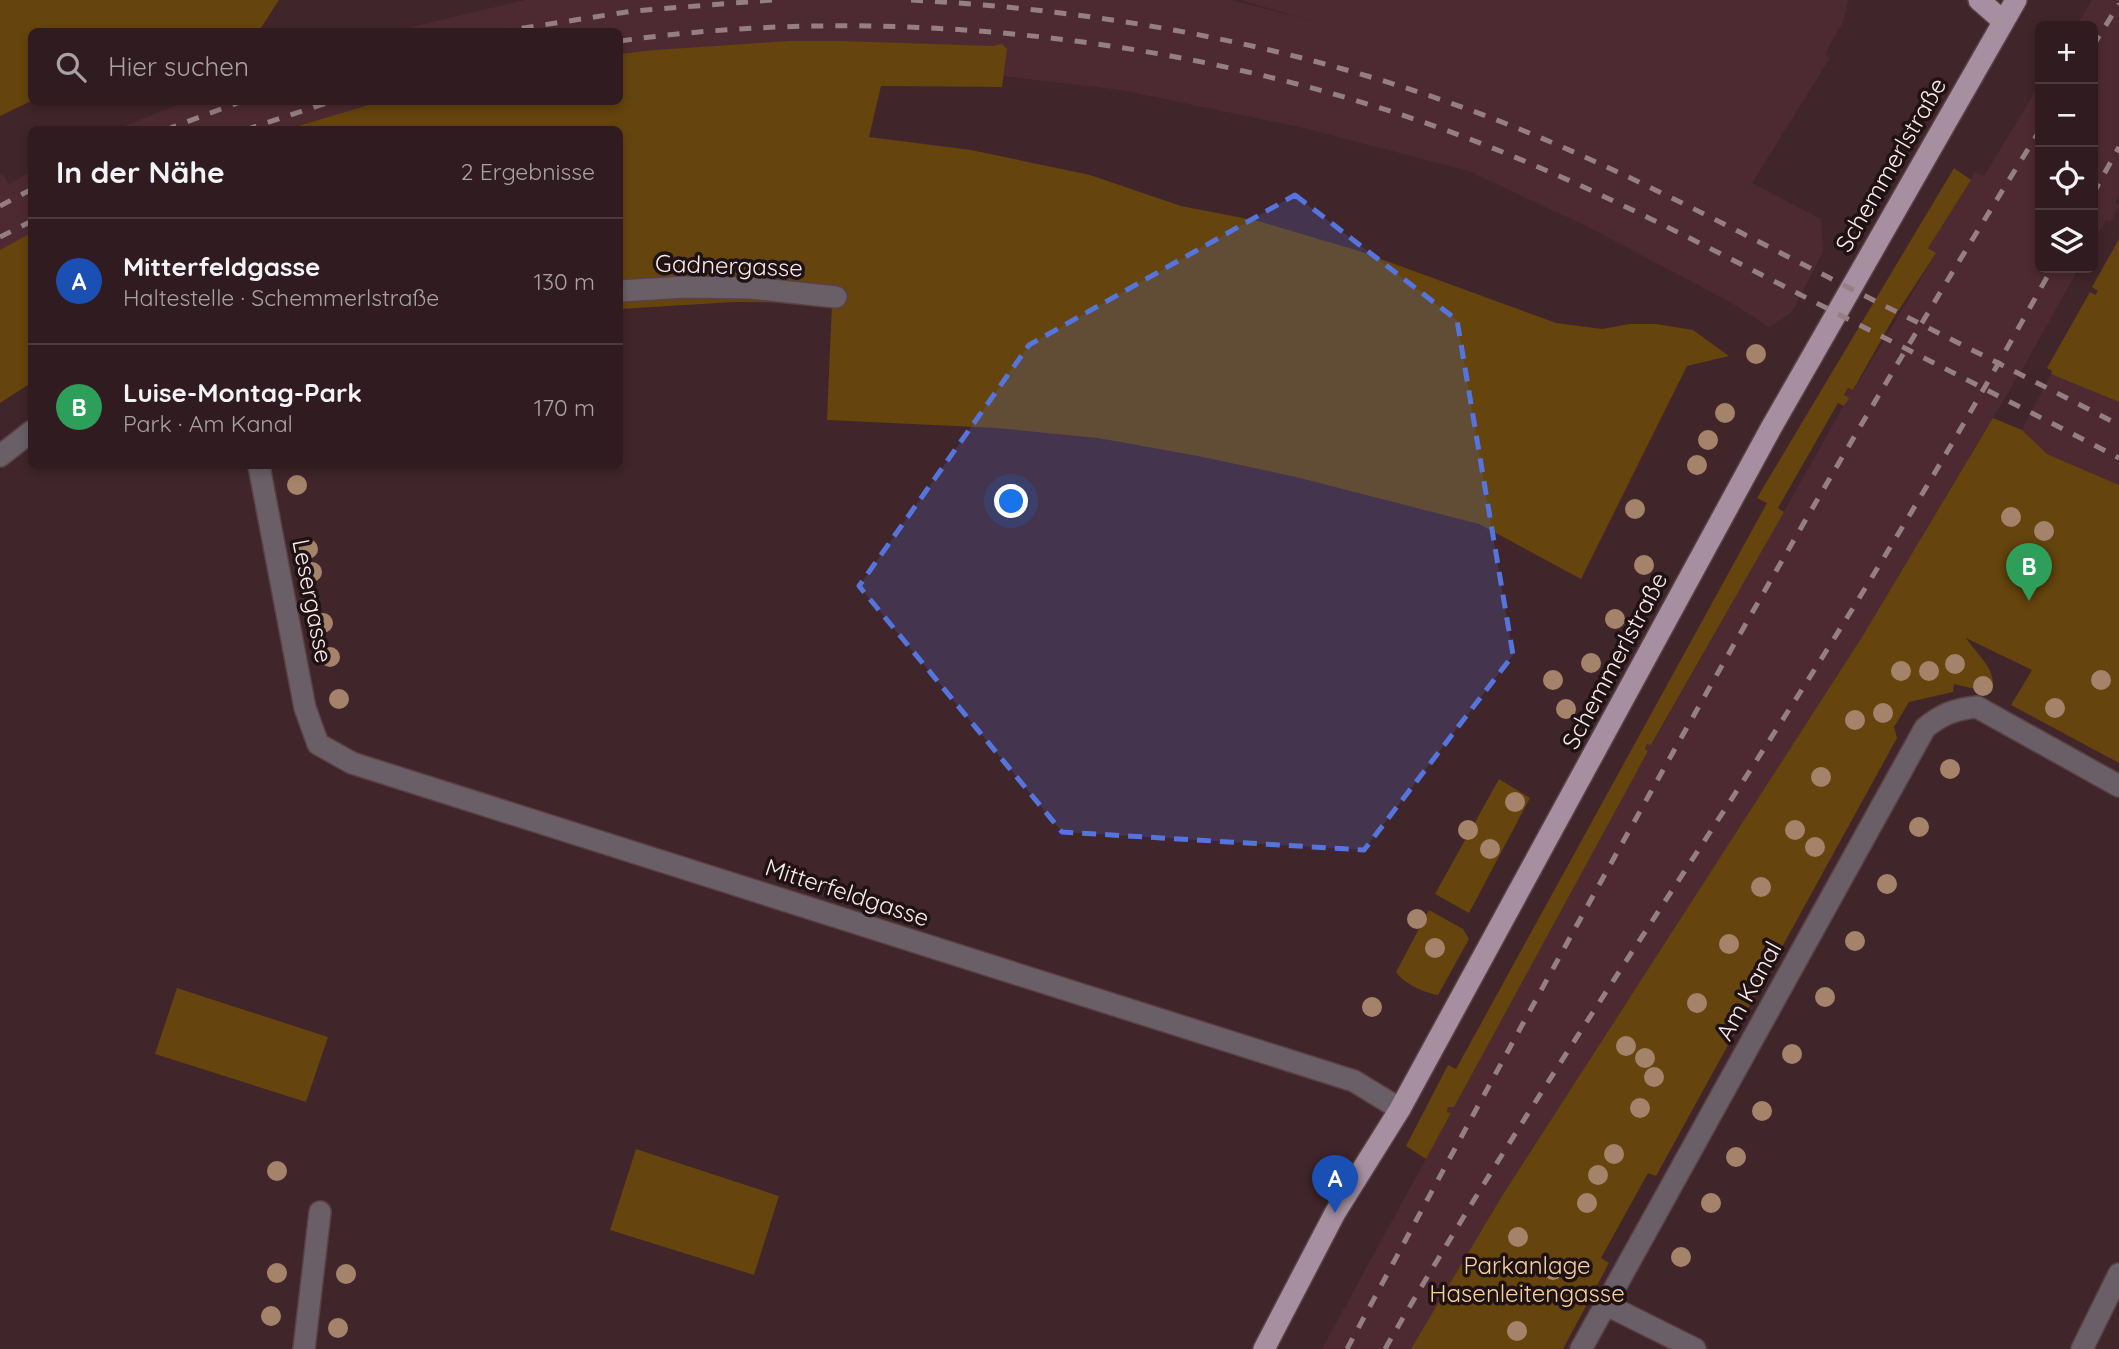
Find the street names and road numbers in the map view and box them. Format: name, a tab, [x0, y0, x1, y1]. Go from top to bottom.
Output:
street label: Schemmerlstraße	[1828, 72, 1952, 257]
street label: Gadnergasse	[655, 247, 803, 283]
street label: Lesergasse	[286, 536, 340, 665]
street label: Schemmerlstraße	[1555, 567, 1673, 754]
street label: Mitterfeldgasse	[762, 851, 933, 933]
street label: Am Kanal	[1709, 936, 1788, 1045]

